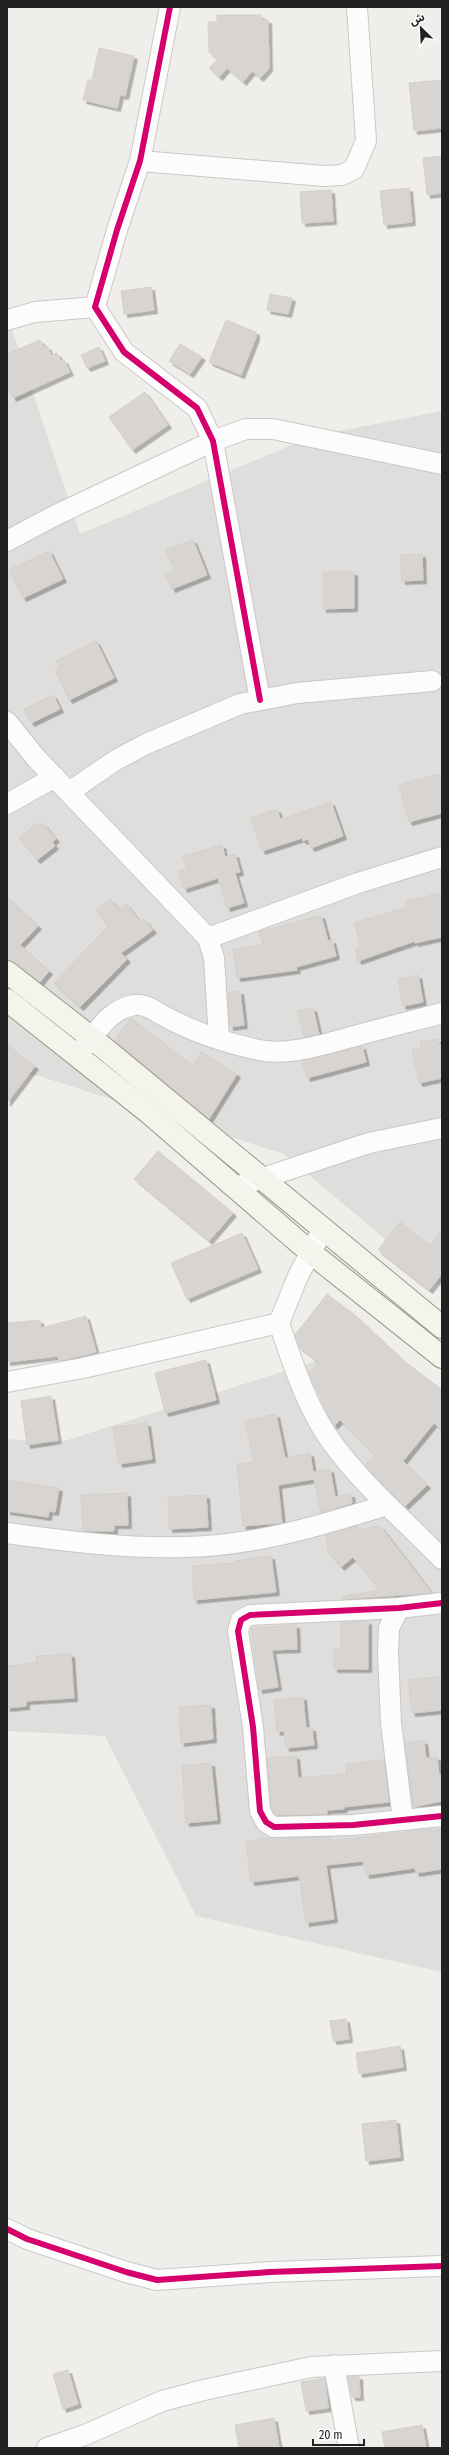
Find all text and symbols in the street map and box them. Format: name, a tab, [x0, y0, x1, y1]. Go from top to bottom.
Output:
north arrow	[401, 8, 441, 48]
text: ش	[408, 10, 427, 28]
scale bar	[313, 2421, 364, 2447]
text: 20 m	[319, 2428, 343, 2442]

